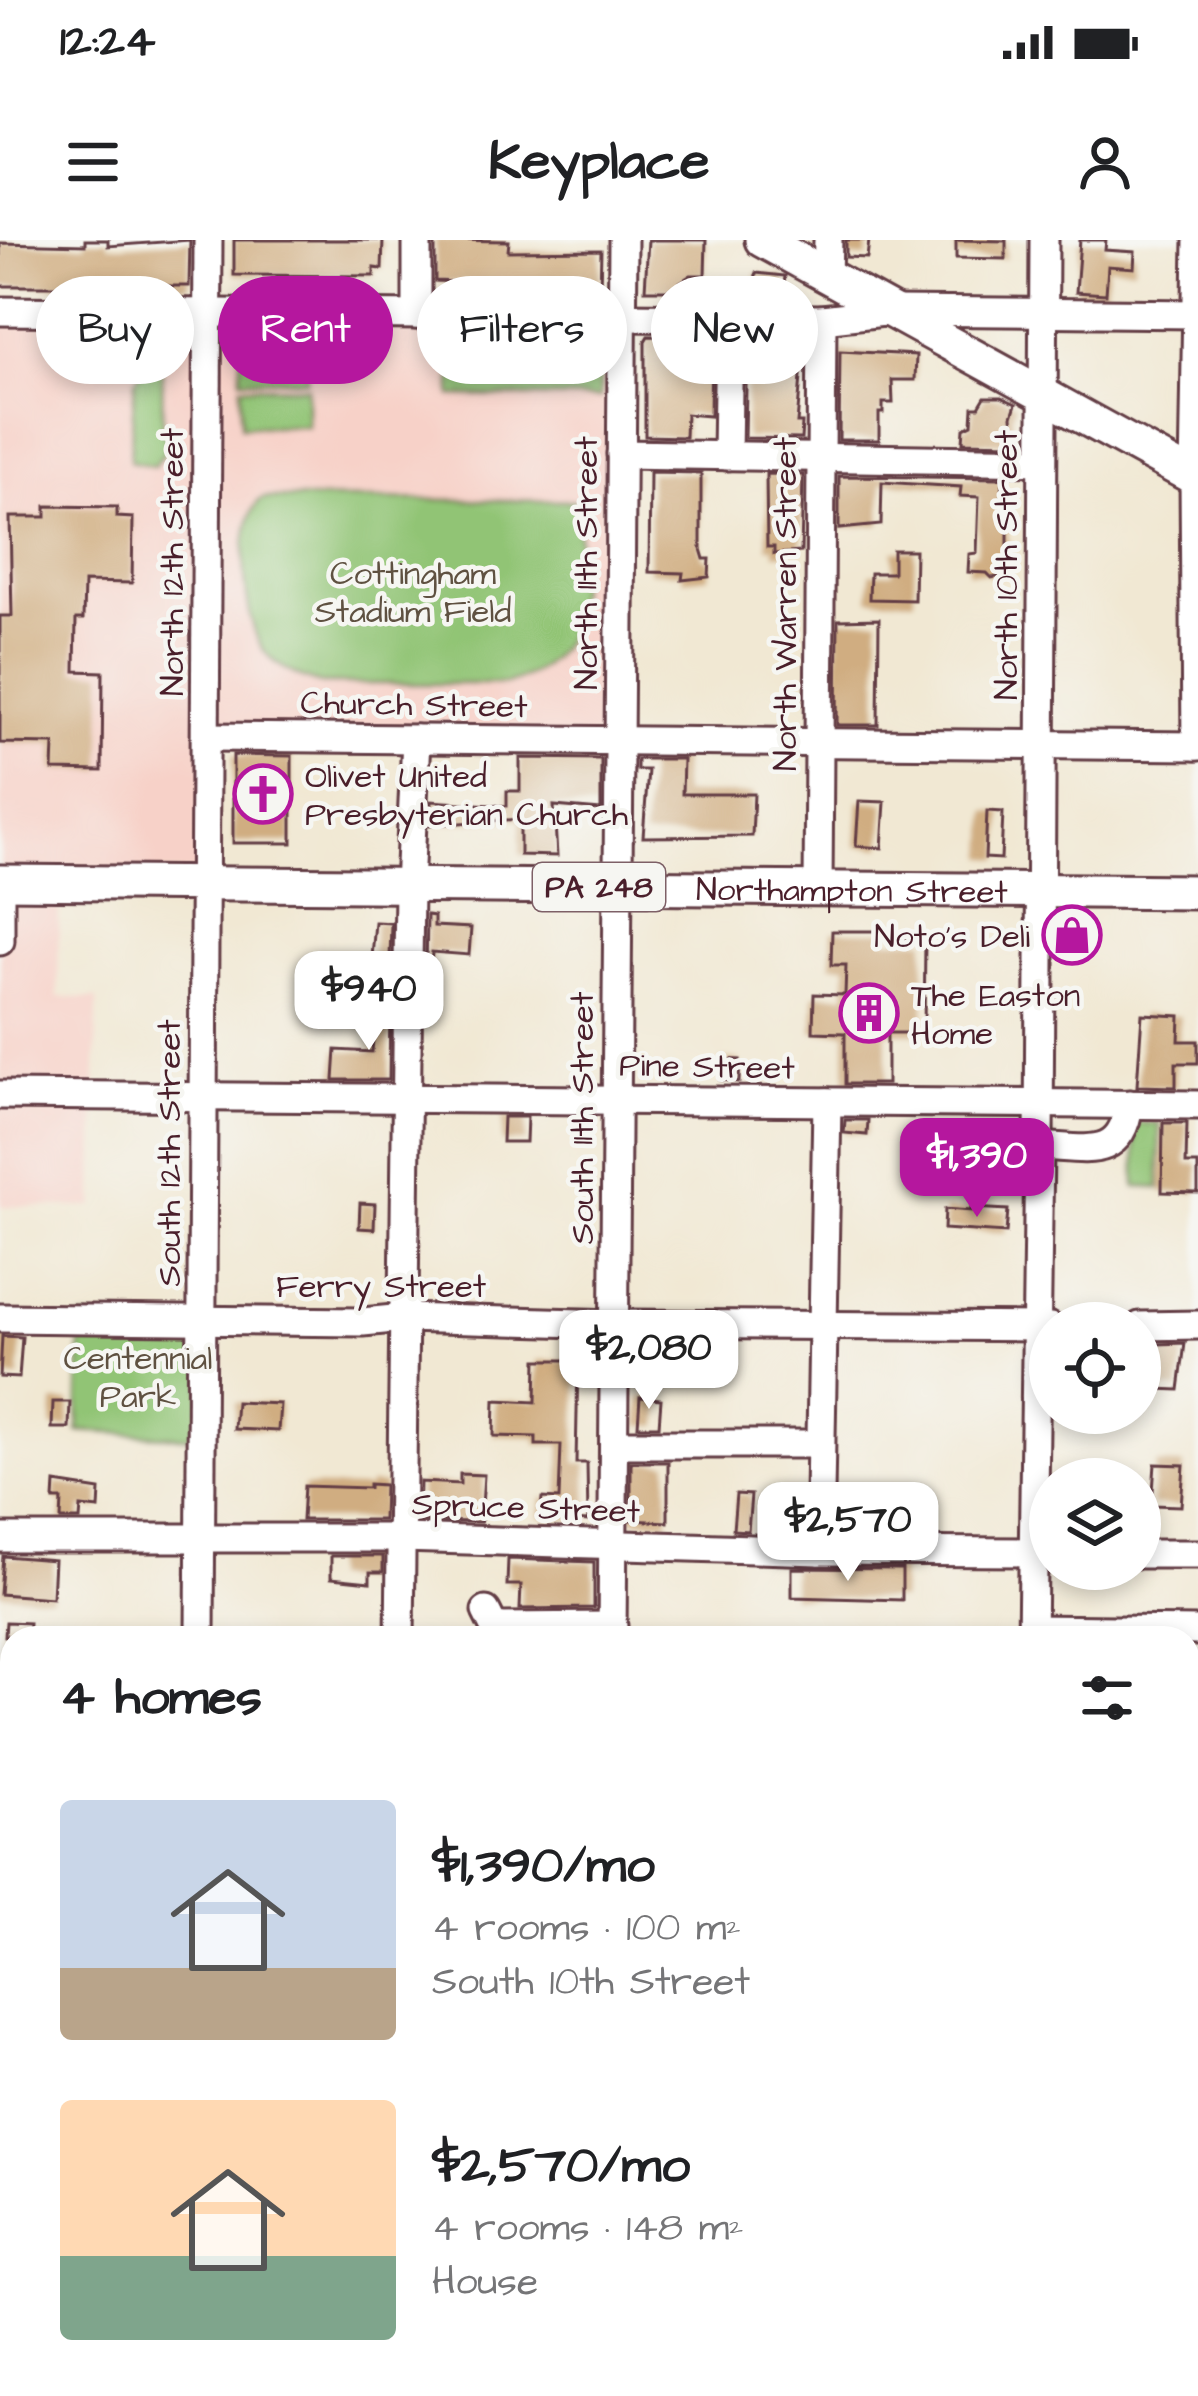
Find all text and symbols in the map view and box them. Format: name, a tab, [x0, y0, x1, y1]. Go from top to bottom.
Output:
text: 12:24	[60, 11, 155, 73]
text: Keyplace	[489, 125, 709, 200]
icon: menu	[60, 129, 126, 195]
icon: person	[1072, 129, 1138, 195]
chip: Buy	[36, 276, 194, 384]
chip: Rent	[218, 276, 393, 384]
chip: Filters	[417, 276, 627, 384]
chip: New	[651, 276, 818, 384]
street label: North 12th Street	[150, 428, 196, 696]
street label: North 10th Street	[984, 430, 1030, 700]
street label: North 11th Street	[564, 436, 610, 690]
street label: North Warren Street	[763, 437, 809, 771]
park label: Cottingham Stadium Field	[315, 551, 511, 635]
street label: Church Street	[300, 680, 528, 730]
place label: Olivet United Presbyterian Church	[305, 754, 629, 839]
church icon: Olivet United Presbyterian Church	[232, 763, 294, 825]
road number: PA 248	[533, 863, 665, 911]
street label: Northampton Street	[696, 867, 1008, 915]
shop icon: Noto's Deli	[1041, 904, 1103, 966]
place label: Noto's Deli	[874, 914, 1030, 960]
pin: $940	[298, 951, 440, 1053]
text: $940	[321, 963, 417, 1017]
place label: The Easton Home	[911, 973, 1080, 1057]
building icon: The Easton Home	[838, 982, 900, 1044]
street label: South 11th Street	[560, 992, 606, 1244]
street label: South 12th Street	[147, 1019, 193, 1287]
street label: Pine Street	[619, 1042, 795, 1092]
pin: $1,390	[879, 1118, 1075, 1220]
text: $1,390	[927, 1130, 1027, 1184]
street label: Ferry Street	[276, 1264, 486, 1311]
map controls	[1029, 1302, 1161, 1590]
button: locate	[1029, 1302, 1161, 1434]
pin: $2,080	[551, 1310, 747, 1412]
text: $2,080	[586, 1322, 712, 1376]
park label: Centennial Park	[64, 1336, 212, 1420]
button: layers	[1029, 1458, 1161, 1590]
street label: Spruce Street	[411, 1481, 641, 1535]
pin: $2,570	[750, 1482, 946, 1584]
text: $2,570	[784, 1494, 912, 1548]
text: 4 homes	[60, 1663, 262, 1734]
icon: filters	[1074, 1665, 1140, 1731]
text: $1,390/mo	[432, 1831, 655, 1902]
icon: home	[156, 1848, 300, 1992]
text: 4 rooms · 100 m²	[432, 1902, 741, 1956]
text: South 10th Street	[432, 1956, 750, 2010]
text: $2,570/mo	[432, 2131, 690, 2202]
icon: home	[156, 2148, 300, 2292]
text: 4 rooms · 148 m²	[432, 2202, 744, 2256]
text: House	[432, 2256, 538, 2310]

